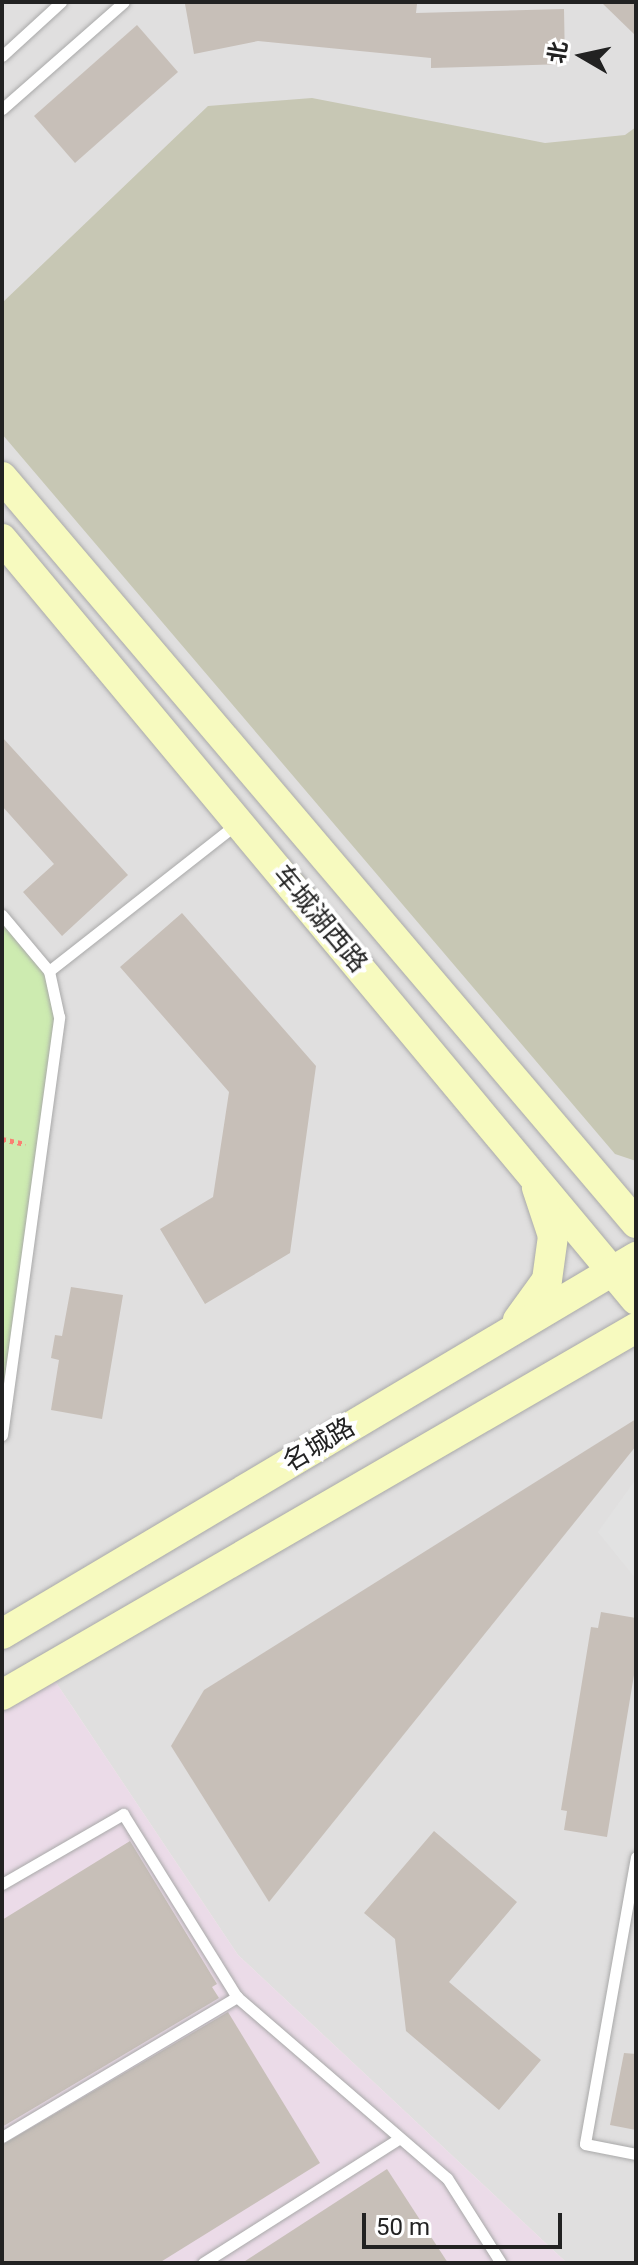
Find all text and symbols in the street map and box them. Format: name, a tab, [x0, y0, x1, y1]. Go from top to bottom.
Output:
north arrow	[542, 16, 622, 96]
text: 北	[544, 39, 572, 65]
street label: 车城湖西路	[266, 859, 374, 979]
street label: 名城路	[278, 1412, 360, 1478]
scale bar	[366, 2197, 566, 2247]
text: 50 m	[376, 2213, 430, 2241]

